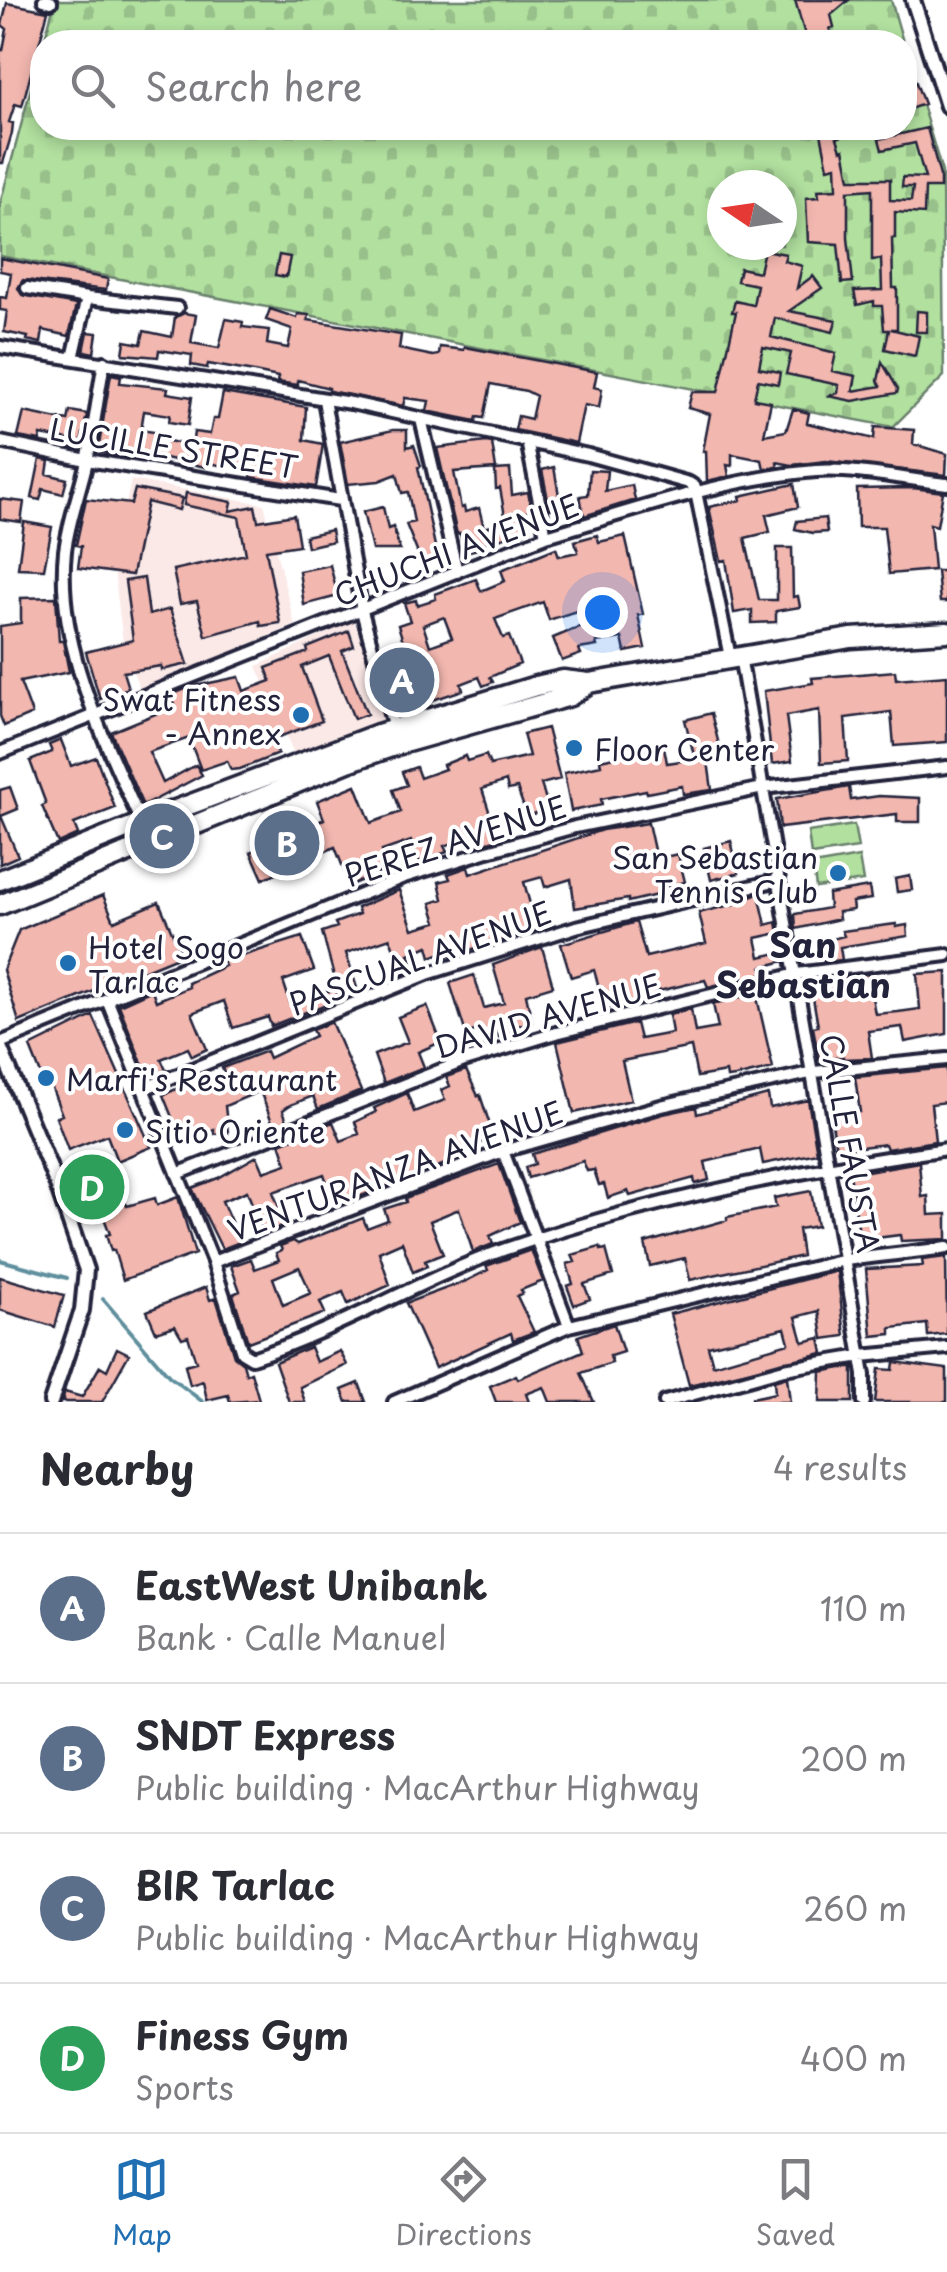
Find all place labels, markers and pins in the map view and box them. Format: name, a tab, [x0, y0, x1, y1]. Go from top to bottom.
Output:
pin: A	[370, 642, 434, 718]
place label: Swat Fitness - Annex	[102, 676, 281, 755]
marker: Swat Fitness - Annex	[290, 704, 312, 726]
place label: Floor Center	[594, 726, 774, 771]
marker: Floor Center	[563, 737, 585, 759]
pin: C	[130, 798, 194, 874]
pin: B	[254, 806, 320, 880]
place label: San Sebastian Tennis Club	[612, 834, 818, 913]
marker: San Sebastian Tennis Club	[827, 862, 849, 884]
place label: Hotel Sogo Tarlac	[88, 924, 244, 1003]
marker: Hotel Sogo Tarlac	[57, 952, 79, 974]
place label: Marfi's Restaurant	[66, 1056, 337, 1101]
marker: Marfi's Restaurant	[35, 1067, 57, 1089]
place label: Sitio Oriente	[145, 1108, 326, 1153]
marker: Sitio Oriente	[114, 1119, 136, 1141]
pin: D	[59, 1150, 124, 1224]

